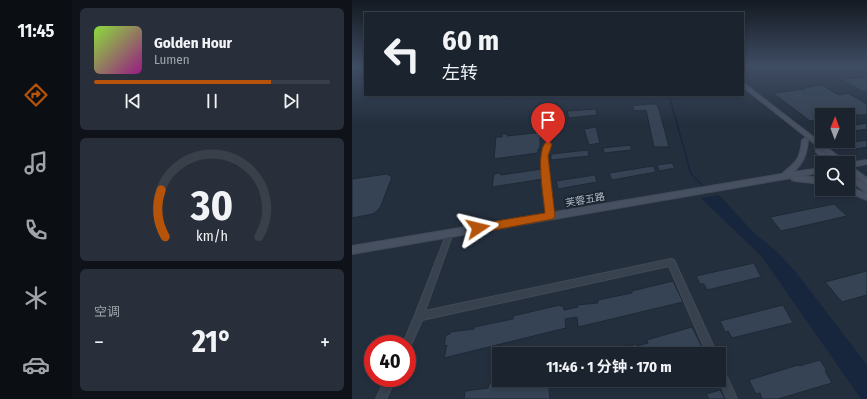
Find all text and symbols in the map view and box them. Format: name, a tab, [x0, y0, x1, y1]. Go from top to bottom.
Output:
text: 11:45	[18, 20, 54, 42]
text: 60 m	[442, 24, 499, 57]
icon: left	[376, 28, 428, 80]
text: Golden Hour	[154, 34, 232, 52]
text: Lumen	[154, 52, 190, 67]
text: 左转	[442, 62, 478, 84]
icon: directions	[22, 81, 50, 109]
icon: previous	[122, 90, 144, 112]
icon: pause	[201, 90, 223, 112]
icon: next	[280, 90, 302, 112]
pin	[531, 103, 565, 144]
north arrow	[815, 108, 855, 148]
map controls	[815, 108, 855, 196]
icon: arrive	[537, 109, 559, 131]
icon: music	[22, 149, 50, 177]
button: search	[815, 156, 855, 196]
text: 30	[190, 181, 233, 231]
street label: 芙蓉五路	[564, 191, 606, 209]
position arrow	[457, 207, 499, 249]
icon: phone	[22, 216, 50, 244]
text: km/h	[196, 228, 228, 245]
icon: climate	[22, 284, 50, 312]
text: 空调	[94, 304, 120, 319]
text: 21°	[192, 324, 232, 360]
text: −	[94, 329, 104, 356]
text: +	[320, 329, 330, 356]
speed limit sign: 40	[364, 335, 416, 387]
icon: car	[22, 351, 50, 379]
text: 11:46 · 1 分钟 · 170 m	[546, 358, 672, 376]

